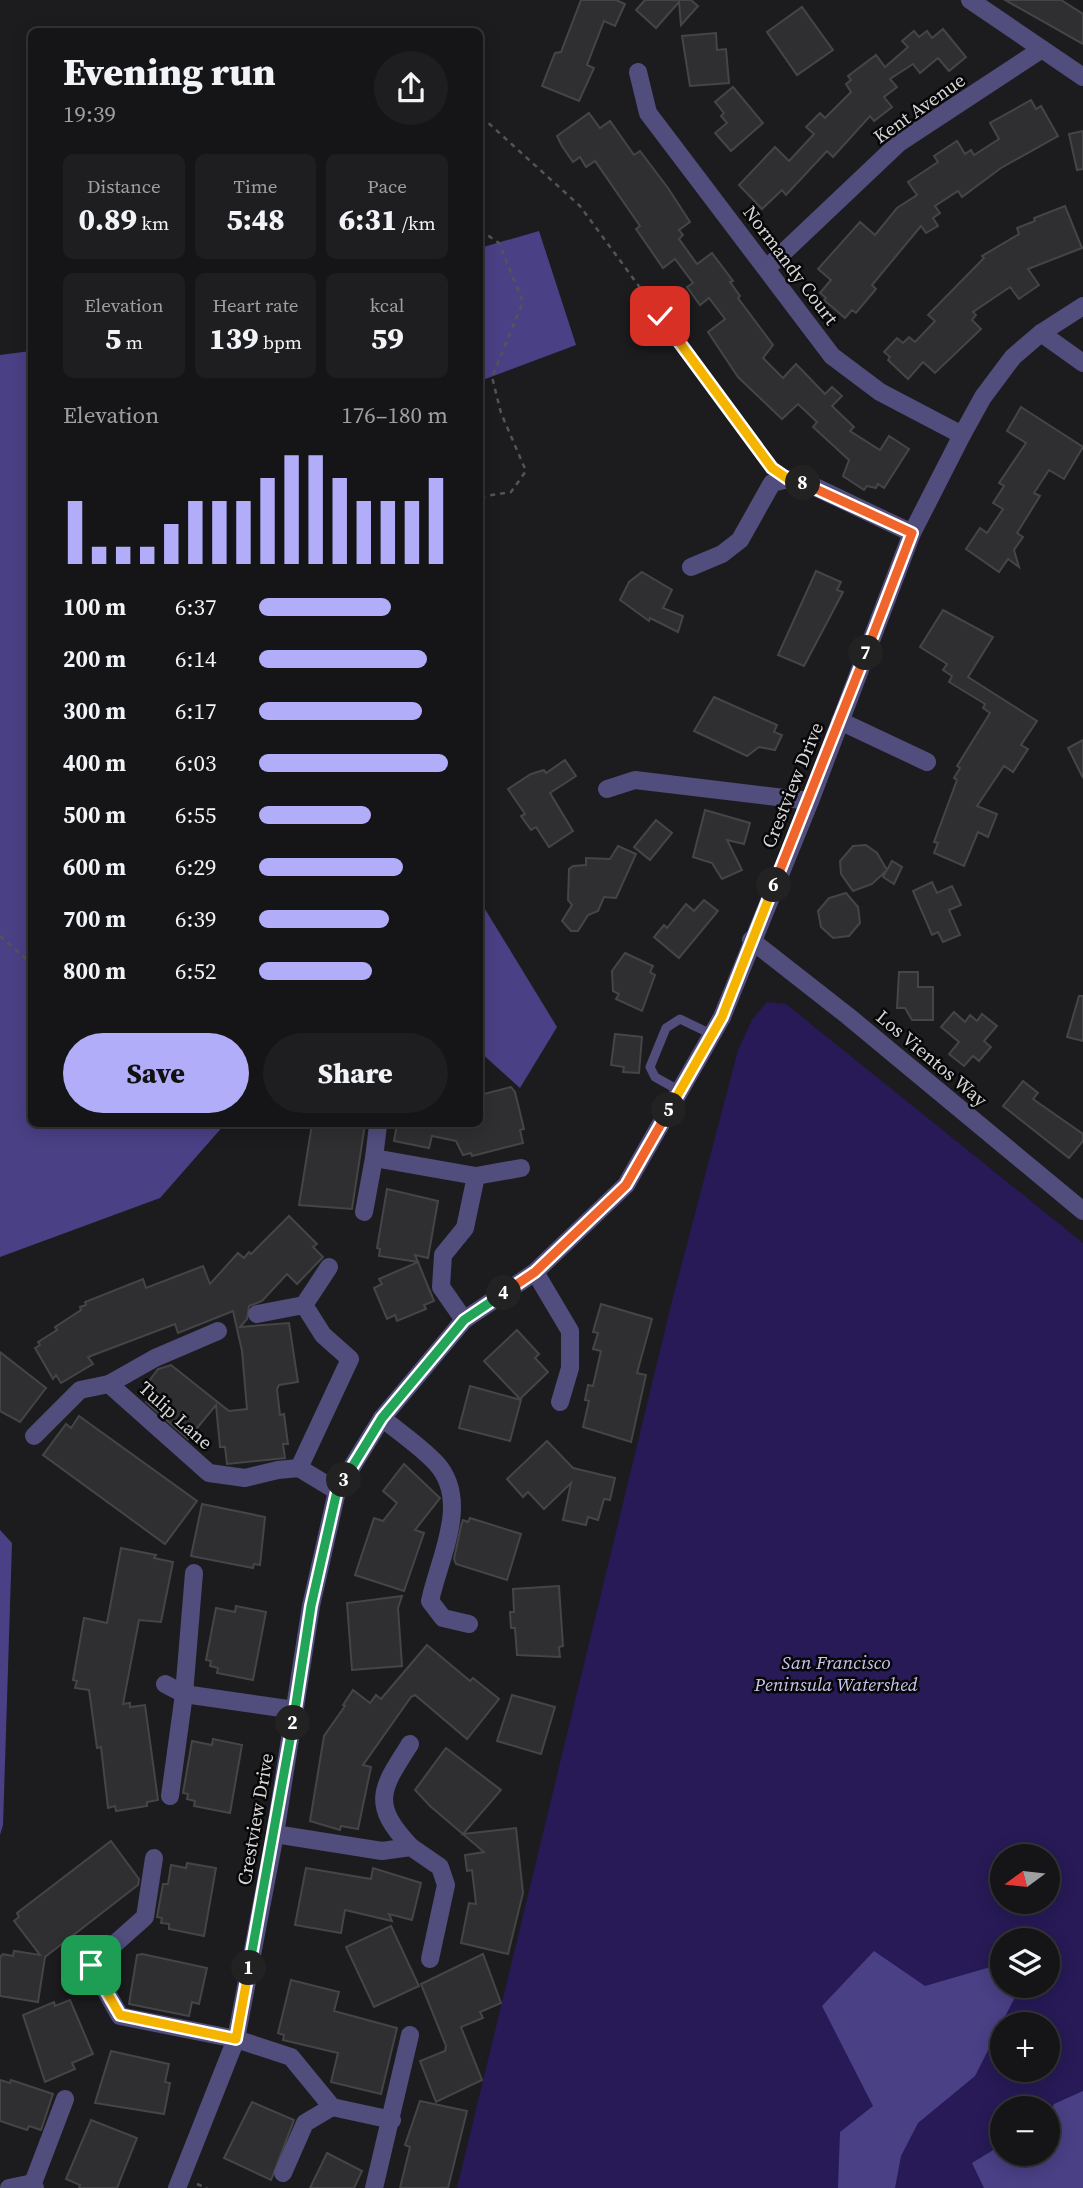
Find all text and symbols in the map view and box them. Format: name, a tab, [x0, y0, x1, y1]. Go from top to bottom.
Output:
text: Evening run	[63, 46, 276, 98]
button: share	[374, 51, 448, 125]
street label: Kent Avenue	[868, 67, 970, 149]
text: 19:39	[63, 98, 116, 130]
text: Distance	[87, 173, 161, 199]
text: Time	[234, 173, 277, 199]
text: Pace	[367, 173, 407, 199]
text: 0.89	[79, 199, 137, 240]
text: 5:48	[226, 199, 285, 240]
text: 6:31	[339, 199, 397, 240]
street label: Normandy Court	[738, 200, 845, 331]
text: km	[137, 210, 169, 236]
text: /km	[397, 210, 436, 236]
pin	[630, 286, 690, 346]
text: Elevation	[84, 292, 164, 318]
text: Heart rate	[212, 292, 299, 318]
text: kcal	[370, 292, 404, 318]
icon: check	[641, 297, 679, 335]
text: 5	[105, 318, 121, 359]
text: 139	[209, 318, 259, 359]
text: 59	[371, 318, 404, 359]
text: m	[121, 329, 143, 355]
text: bpm	[259, 329, 302, 355]
text: Elevation	[63, 399, 159, 431]
text: 176–180 m	[341, 399, 448, 431]
pin: 8	[786, 466, 820, 500]
text: 8	[797, 469, 808, 495]
text: 100 m	[63, 591, 126, 623]
text: 6:37	[175, 591, 216, 623]
pin: 7	[848, 636, 884, 670]
text: 7	[860, 639, 871, 665]
text: 200 m	[63, 643, 126, 675]
text: 6:14	[175, 643, 216, 675]
text: 300 m	[63, 695, 126, 727]
text: 6:17	[175, 695, 216, 727]
street label: Crestview Drive	[755, 718, 829, 852]
text: 400 m	[63, 747, 126, 779]
text: 6:03	[175, 747, 216, 779]
text: 500 m	[63, 799, 126, 831]
text: 6:55	[175, 799, 216, 831]
text: 600 m	[63, 851, 126, 883]
text: 6:29	[175, 851, 216, 883]
pin: 6	[756, 868, 792, 903]
text: 6	[768, 871, 779, 897]
text: 700 m	[63, 903, 126, 935]
text: 6:39	[175, 903, 216, 935]
text: 800 m	[63, 955, 126, 987]
text: 6:52	[175, 955, 216, 987]
street label: Los Vientos Way	[871, 1004, 993, 1112]
button: Save	[63, 1033, 249, 1113]
button: Share	[263, 1033, 448, 1113]
pin: 5	[652, 1092, 686, 1128]
text: 5	[663, 1096, 674, 1122]
pin: 4	[486, 1276, 522, 1310]
text: 4	[498, 1279, 509, 1305]
street label: Tulip Lane	[134, 1375, 218, 1455]
pin: 3	[326, 1462, 362, 1498]
text: 3	[338, 1466, 349, 1492]
park label: San Francisco Peninsula Watershed	[753, 1649, 918, 1697]
pin: 2	[276, 1706, 310, 1740]
text: 2	[287, 1709, 298, 1735]
street label: Crestview Drive	[231, 1751, 279, 1887]
north arrow	[990, 1844, 1060, 1914]
map controls	[990, 1844, 1060, 2166]
button: layers	[990, 1928, 1060, 1998]
pin	[61, 1935, 121, 1995]
icon: arrive	[72, 1946, 110, 1984]
pin: 1	[232, 1951, 266, 1986]
text: 1	[243, 1954, 254, 1980]
button: +	[990, 2012, 1060, 2082]
button: −	[990, 2096, 1060, 2166]

